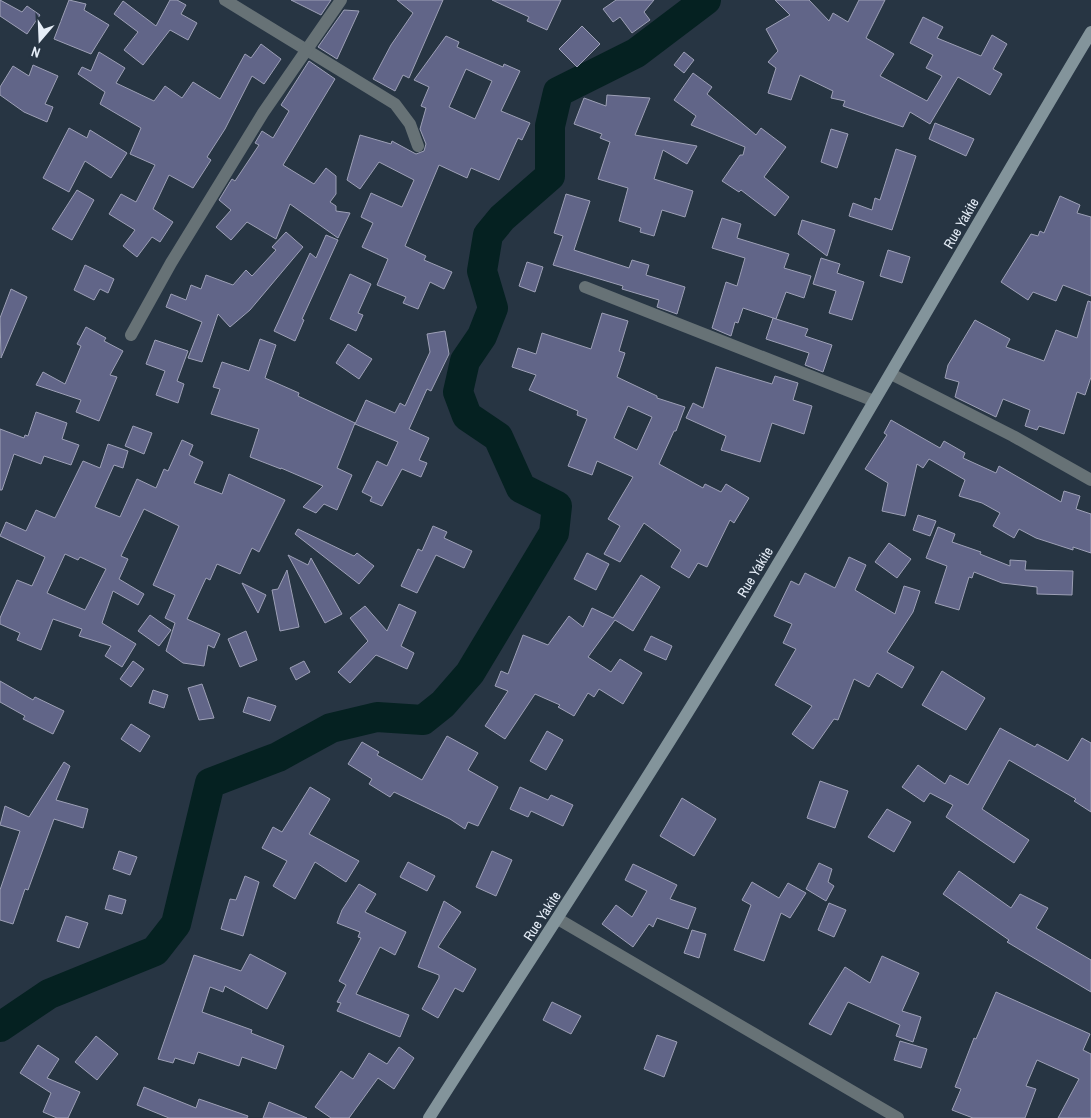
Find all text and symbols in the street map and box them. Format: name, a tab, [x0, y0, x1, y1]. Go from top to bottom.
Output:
north arrow	[15, 15, 65, 65]
text: N	[29, 42, 43, 62]
street label: Rue Yakite	[939, 194, 983, 252]
street label: Rue Yakite	[733, 543, 777, 601]
street label: Rue Yakite	[519, 888, 565, 944]

